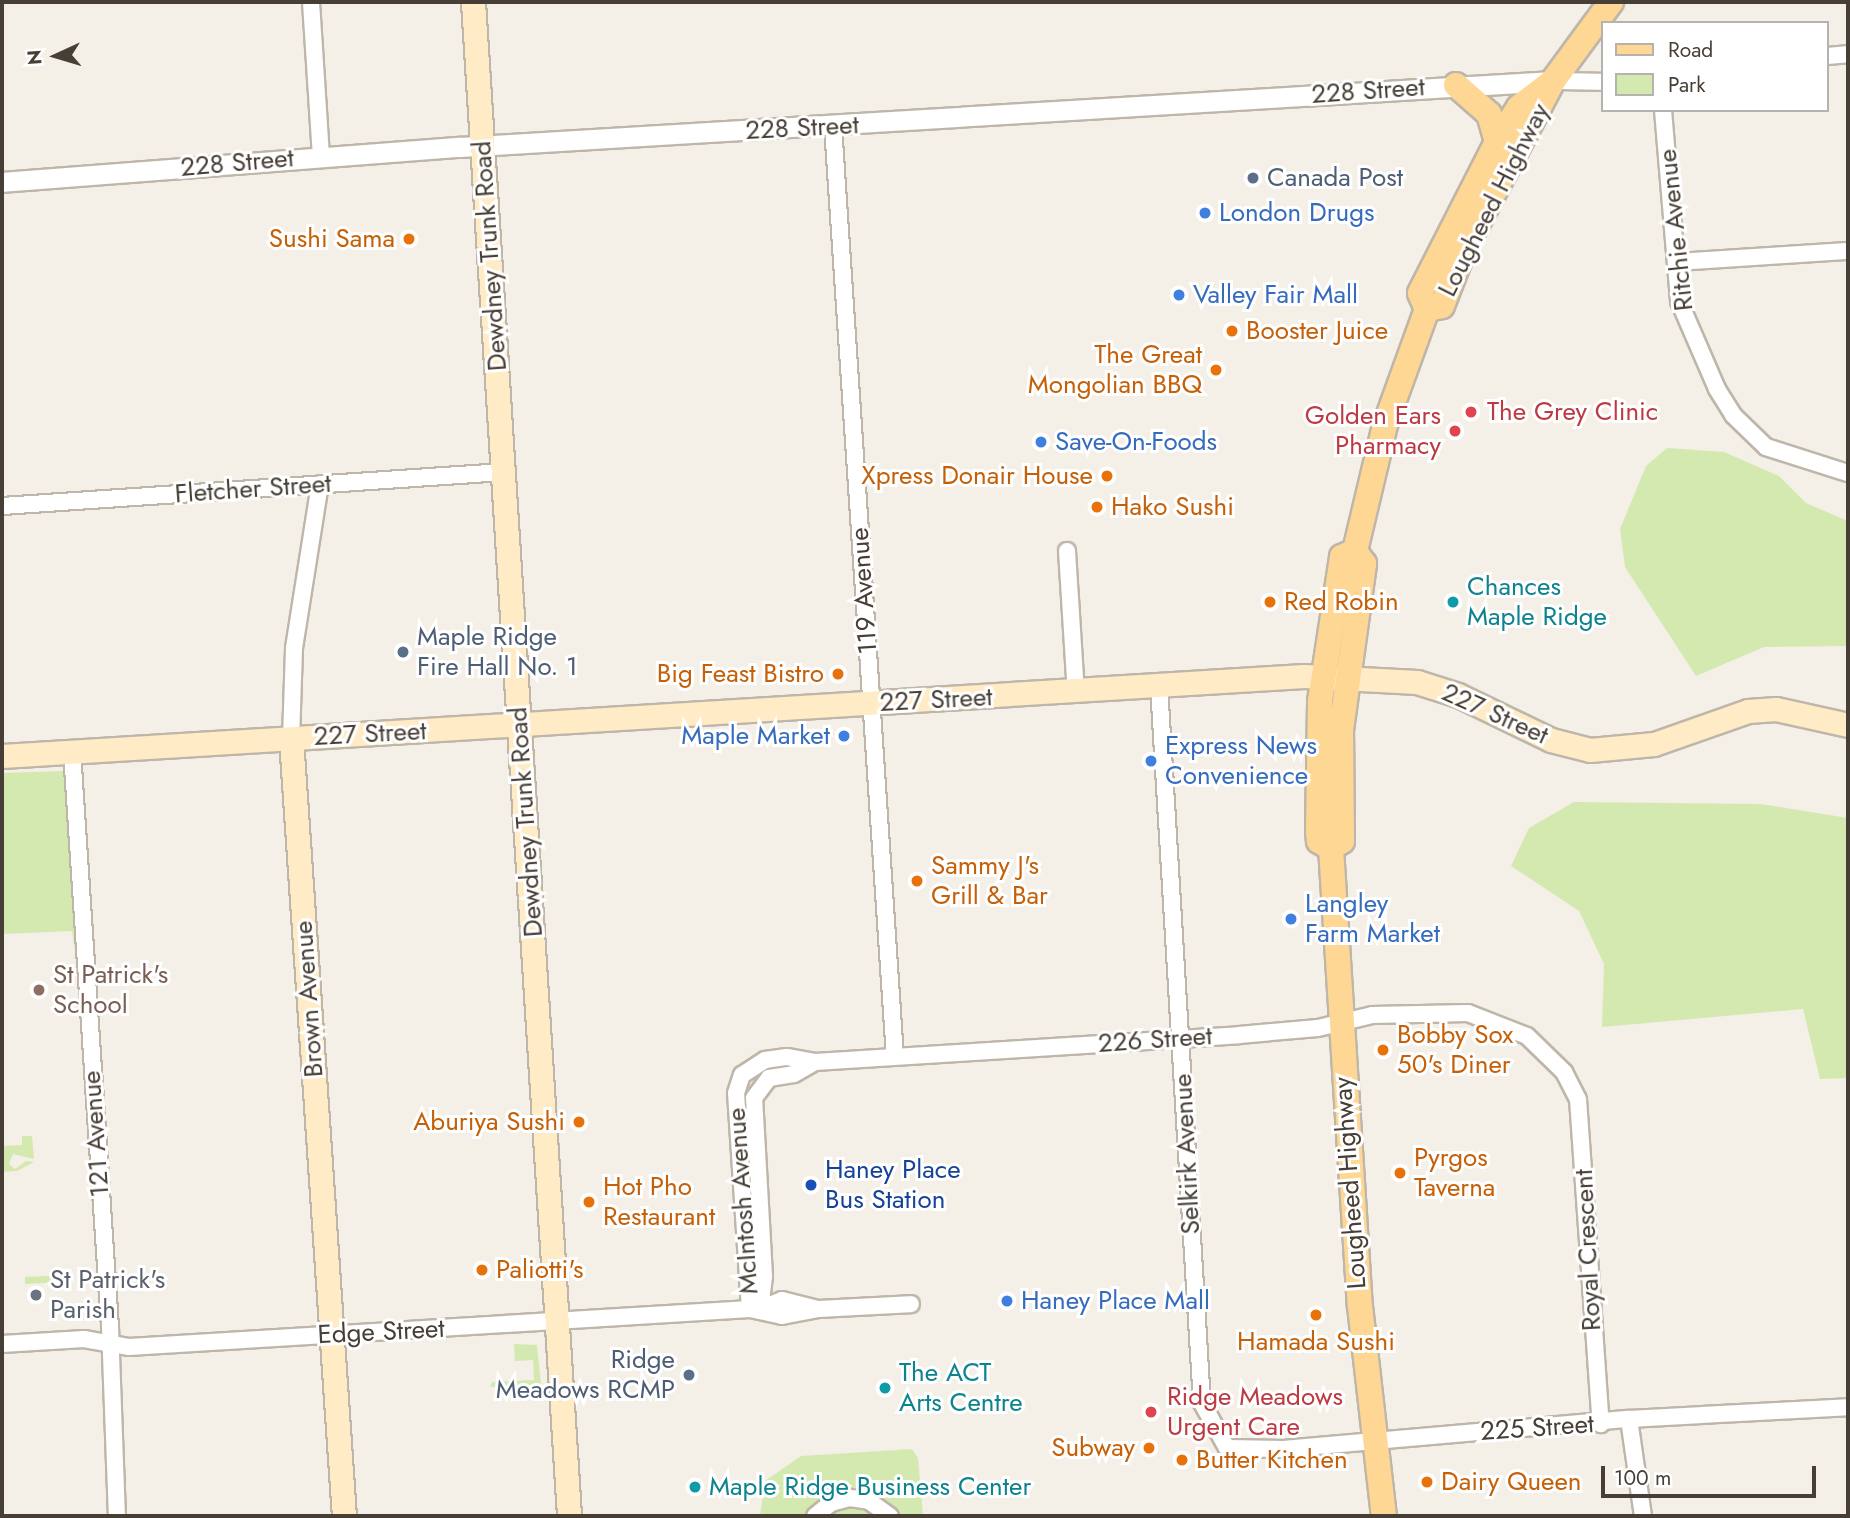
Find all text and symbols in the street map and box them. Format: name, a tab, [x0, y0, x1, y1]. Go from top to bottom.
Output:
north arrow	[21, 21, 91, 91]
legend	[1602, 21, 1829, 112]
text: Road	[1668, 35, 1713, 65]
text: N	[21, 49, 49, 66]
text: Park	[1668, 70, 1705, 100]
street label: 228 Street	[1310, 71, 1426, 111]
street label: Lougheed Highway	[1432, 98, 1556, 302]
street label: 228 Street	[744, 109, 860, 147]
street label: Dewdney Trunk Road	[466, 140, 514, 372]
street label: 228 Street	[179, 143, 295, 183]
street label: Ritchie Avenue	[1652, 148, 1700, 312]
place label: Canada Post	[1267, 162, 1403, 194]
marker: Canada Post	[1245, 170, 1261, 186]
place label: London Drugs	[1219, 197, 1375, 229]
marker: London Drugs	[1197, 205, 1213, 221]
place label: Sushi Sama	[269, 223, 395, 255]
marker: Sushi Sama	[401, 231, 417, 247]
place label: Valley Fair Mall	[1193, 279, 1358, 311]
marker: Valley Fair Mall	[1171, 287, 1187, 303]
place label: Booster Juice	[1246, 315, 1388, 347]
marker: Booster Juice	[1224, 323, 1240, 339]
place label: The Great Mongolian BBQ	[1028, 339, 1202, 400]
marker: The Great Mongolian BBQ	[1208, 362, 1224, 378]
place label: The Grey Clinic	[1487, 396, 1658, 428]
place label: Golden Ears Pharmacy	[1305, 400, 1441, 462]
marker: The Grey Clinic	[1461, 402, 1481, 422]
marker: Golden Ears Pharmacy	[1447, 423, 1463, 439]
place label: Save-On-Foods	[1055, 426, 1217, 458]
marker: Save-On-Foods	[1033, 434, 1049, 450]
place label: Xpress Donair House	[861, 460, 1093, 492]
street label: Fletcher Street	[174, 468, 332, 510]
marker: Xpress Donair House	[1099, 468, 1115, 484]
place label: Hako Sushi	[1111, 491, 1234, 523]
marker: Hako Sushi	[1089, 499, 1105, 515]
street label: 119 Avenue	[844, 526, 884, 656]
place label: Chances Maple Ridge	[1467, 571, 1607, 632]
place label: Red Robin	[1284, 586, 1399, 618]
marker: Red Robin	[1262, 594, 1278, 610]
marker: Chances Maple Ridge	[1445, 594, 1461, 610]
place label: Maple Ridge Fire Hall No. 1	[417, 621, 578, 682]
marker: Maple Ridge Fire Hall No. 1	[395, 644, 411, 660]
place label: Big Feast Bistro	[657, 658, 824, 690]
marker: Big Feast Bistro	[830, 666, 846, 682]
street label: 227 Street	[1437, 677, 1553, 751]
street label: 227 Street	[879, 681, 993, 719]
street label: Dewdney Trunk Road	[502, 706, 550, 938]
street label: 227 Street	[313, 715, 427, 753]
place label: Maple Market	[681, 720, 830, 752]
marker: Maple Market	[836, 728, 852, 744]
place label: Express News Convenience	[1165, 730, 1317, 792]
marker: Express News Convenience	[1143, 753, 1159, 769]
place label: Sammy J's Grill & Bar	[931, 850, 1048, 912]
marker: Sammy J's Grill & Bar	[909, 873, 925, 889]
place label: Langley Farm Market	[1305, 888, 1440, 950]
marker: Langley Farm Market	[1283, 911, 1299, 927]
street label: Brown Avenue	[288, 920, 330, 1078]
place label: St Patrick's School	[53, 959, 168, 1020]
marker: St Patrick's School	[31, 982, 47, 998]
place label: Bobby Sox 50's Diner	[1397, 1019, 1513, 1080]
street label: 226 Street	[1097, 1020, 1213, 1060]
marker: Bobby Sox 50's Diner	[1375, 1042, 1391, 1058]
street label: 121 Avenue	[76, 1070, 116, 1198]
street label: Selkirk Avenue	[1167, 1073, 1207, 1235]
street label: Lougheed Highway	[1327, 1076, 1373, 1290]
place label: Aburiya Sushi	[413, 1106, 565, 1138]
street label: McIntosh Avenue	[721, 1107, 765, 1295]
marker: Aburiya Sushi	[571, 1114, 587, 1130]
place label: Pyrgos Taverna	[1414, 1142, 1495, 1204]
place label: Haney Place Bus Station	[825, 1154, 961, 1216]
marker: Pyrgos Taverna	[1392, 1165, 1408, 1181]
street label: Royal Crescent	[1568, 1168, 1608, 1332]
place label: Hot Pho Restaurant	[603, 1171, 715, 1232]
marker: Haney Place Bus Station	[803, 1177, 819, 1193]
marker: Hot Pho Restaurant	[581, 1194, 597, 1210]
place label: Paliotti's	[496, 1254, 583, 1286]
marker: Paliotti's	[474, 1262, 490, 1278]
place label: St Patrick's Parish	[50, 1264, 165, 1326]
place label: Haney Place Mall	[1021, 1285, 1210, 1317]
marker: St Patrick's Parish	[28, 1287, 44, 1303]
marker: Haney Place Mall	[999, 1293, 1015, 1309]
marker: Hamada Sushi	[1308, 1307, 1324, 1323]
street label: Edge Street	[317, 1313, 445, 1351]
place label: Hamada Sushi	[1237, 1326, 1395, 1358]
place label: Ridge Meadows RCMP	[496, 1344, 675, 1406]
place label: The ACT Arts Centre	[899, 1357, 1023, 1418]
marker: Ridge Meadows RCMP	[681, 1367, 697, 1383]
marker: The ACT Arts Centre	[877, 1380, 893, 1396]
place label: Ridge Meadows Urgent Care	[1167, 1381, 1343, 1442]
marker: Ridge Meadows Urgent Care	[1141, 1402, 1161, 1422]
street label: 225 Street	[1479, 1408, 1595, 1448]
place label: Subway	[1051, 1432, 1135, 1464]
marker: Subway	[1141, 1440, 1157, 1456]
place label: Butter Kitchen	[1196, 1444, 1348, 1476]
marker: Butter Kitchen	[1174, 1452, 1190, 1468]
scale bar	[1605, 1452, 1820, 1496]
text: 100 m	[1614, 1463, 1671, 1493]
place label: Dairy Queen	[1441, 1466, 1582, 1498]
place label: Maple Ridge Business Center	[709, 1471, 1031, 1503]
marker: Dairy Queen	[1419, 1474, 1435, 1490]
marker: Maple Ridge Business Center	[687, 1479, 703, 1495]

